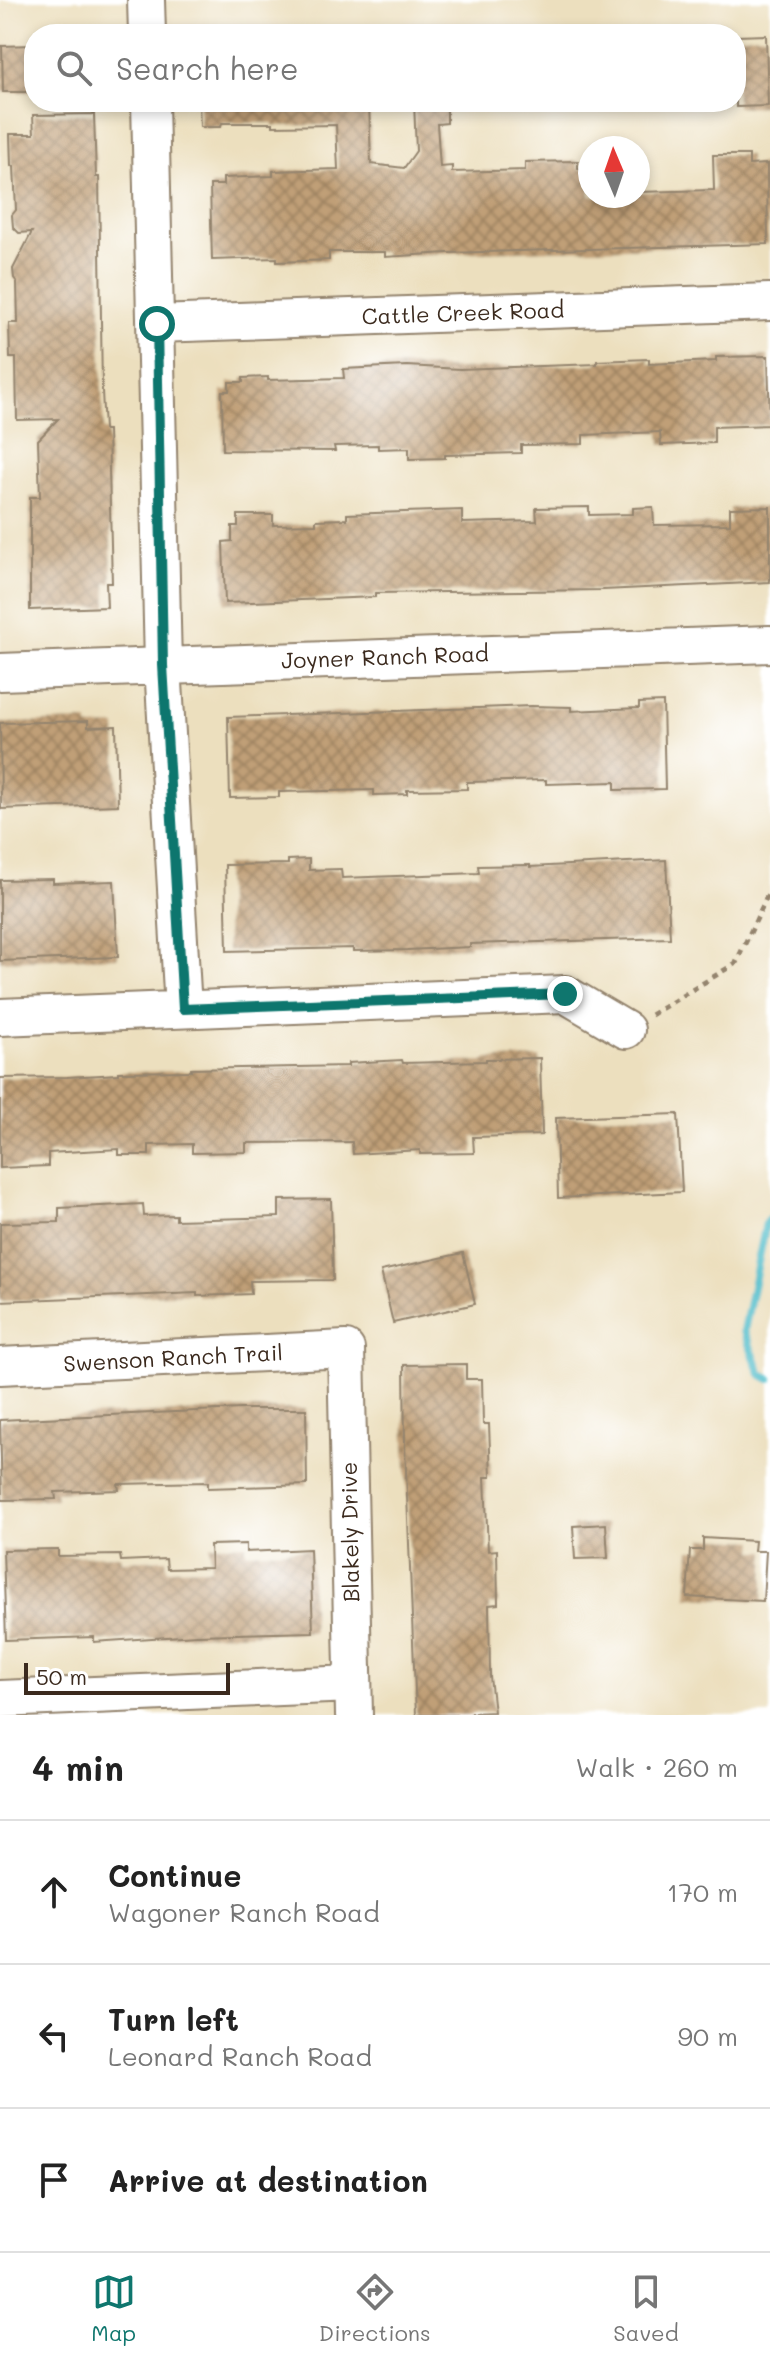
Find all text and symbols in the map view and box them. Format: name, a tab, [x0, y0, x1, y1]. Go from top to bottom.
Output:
search box	[24, 24, 746, 112]
icon: search	[52, 46, 96, 90]
text: Search here	[116, 48, 299, 88]
north arrow	[578, 136, 650, 208]
street label: Cattle Creek Road	[361, 294, 565, 331]
route start	[139, 306, 175, 342]
street label: Joyner Ranch Road	[281, 638, 489, 675]
route end	[547, 976, 583, 1012]
street label: Swenson Ranch Trail	[62, 1337, 284, 1378]
street label: Blakely Drive	[334, 1462, 365, 1602]
scale bar	[24, 1659, 230, 1695]
text: 50 m	[36, 1662, 87, 1691]
text: 4 min	[32, 1745, 124, 1790]
text: Walk · 260 m	[575, 1750, 738, 1784]
text: Continue	[108, 1855, 241, 1895]
icon: ahead	[32, 1870, 76, 1914]
text: 170 m	[667, 1875, 738, 1909]
text: Wagoner Ranch Road	[108, 1895, 380, 1929]
text: Turn left	[108, 1999, 239, 2039]
icon: left	[32, 2014, 76, 2058]
text: 90 m	[678, 2019, 738, 2053]
text: Leonard Ranch Road	[108, 2039, 372, 2073]
icon: arrive	[32, 2158, 76, 2202]
text: Arrive at destination	[108, 2160, 428, 2200]
tab: Map	[91, 2270, 136, 2347]
tab: Directions	[319, 2270, 431, 2347]
tab: Saved	[613, 2270, 679, 2347]

